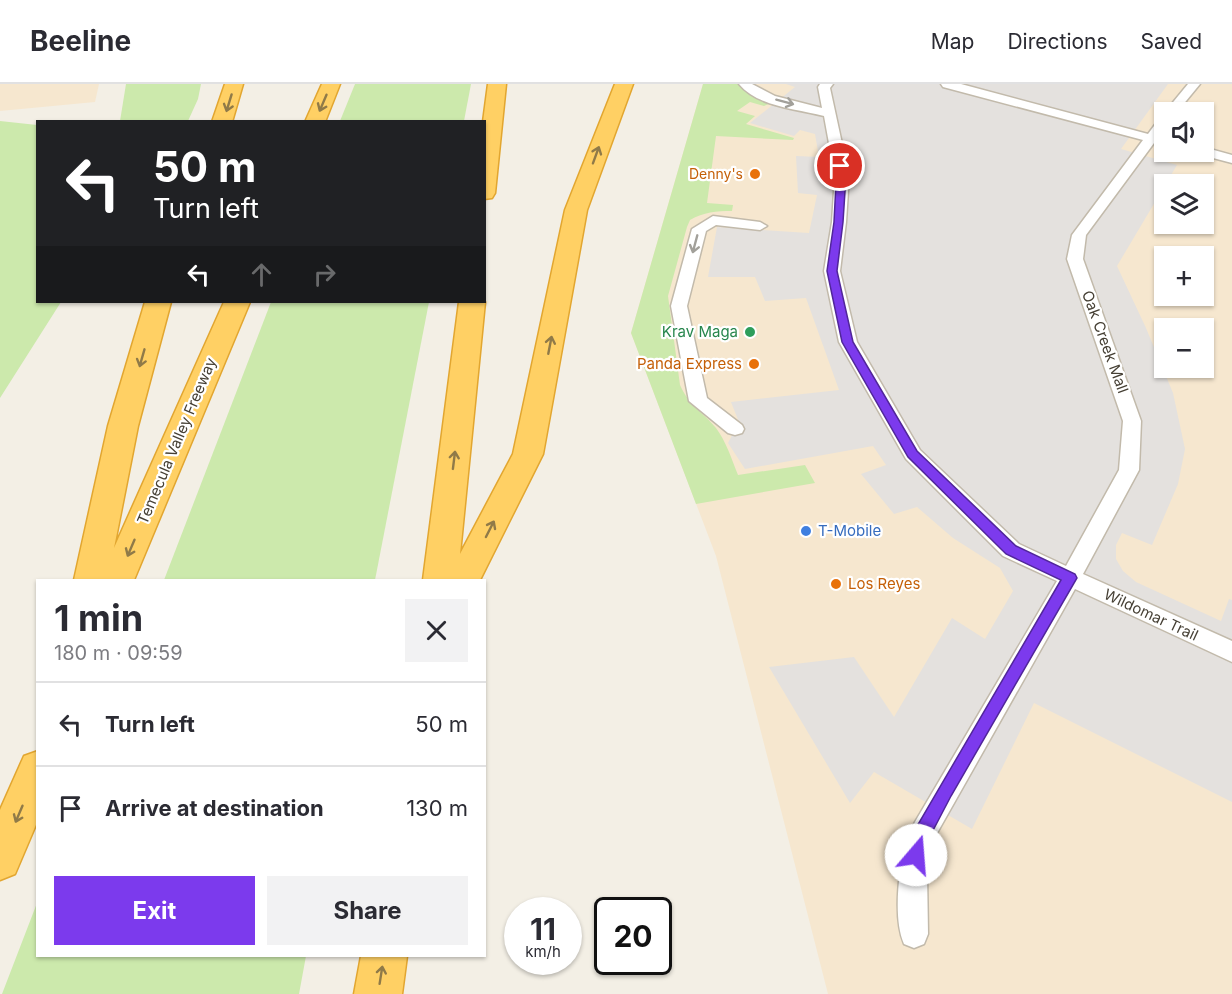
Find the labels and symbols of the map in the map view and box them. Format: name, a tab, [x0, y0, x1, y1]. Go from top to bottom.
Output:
one-way arrow	[222, 93, 233, 112]
one-way arrow	[316, 93, 328, 111]
one-way arrow	[776, 97, 795, 108]
pin	[814, 140, 865, 191]
one-way arrow	[591, 146, 602, 164]
place label: Denny's	[689, 165, 743, 182]
marker: Denny's	[748, 167, 762, 181]
one-way arrow	[689, 234, 701, 253]
street label: Oak Creek Mall	[1078, 288, 1133, 396]
place label: Krav Maga	[662, 322, 738, 341]
marker: Krav Maga	[743, 325, 757, 339]
one-way arrow	[545, 336, 556, 355]
one-way arrow	[136, 348, 147, 367]
street label: Temecula Valley Freeway	[133, 354, 221, 527]
place label: Panda Express	[637, 354, 742, 373]
marker: Panda Express	[747, 357, 761, 371]
one-way arrow	[448, 450, 459, 470]
one-way arrow	[485, 520, 496, 538]
place label: T-Mobile	[818, 521, 881, 540]
marker: T-Mobile	[799, 524, 813, 538]
one-way arrow	[125, 539, 136, 557]
place label: Los Reyes	[848, 574, 920, 593]
marker: Los Reyes	[829, 577, 843, 591]
street label: Wildomar Trail	[1101, 584, 1201, 645]
one-way arrow	[13, 804, 24, 823]
position arrow	[884, 823, 948, 887]
speed limit sign: 20	[594, 897, 672, 975]
one-way arrow	[376, 965, 387, 985]

